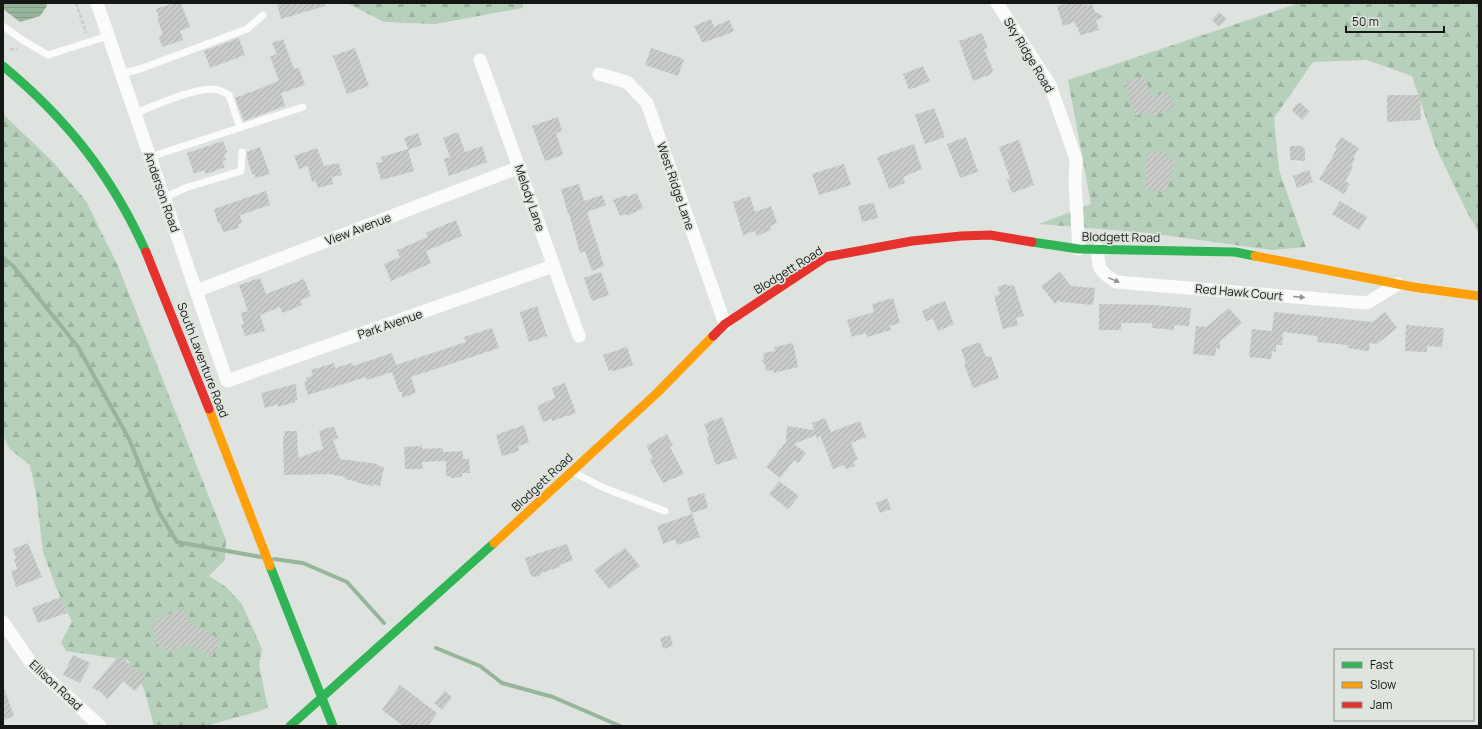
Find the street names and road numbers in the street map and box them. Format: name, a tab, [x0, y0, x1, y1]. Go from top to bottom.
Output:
street label: Sky Ridge Road	[1000, 14, 1058, 96]
street label: West Ridge Lane	[653, 140, 699, 232]
street label: Anderson Road	[140, 149, 184, 235]
street label: Melody Lane	[511, 162, 549, 234]
street label: View Avenue	[323, 209, 393, 249]
street label: Blodgett Road	[1082, 228, 1160, 246]
street label: Blodgett Road	[750, 242, 826, 298]
street label: Red Hawk Court	[1194, 280, 1284, 304]
street label: South Laventure Road	[173, 300, 233, 420]
street label: Park Avenue	[355, 305, 425, 343]
street label: Blodgett Road	[508, 449, 576, 515]
street label: Ellison Road	[26, 656, 86, 714]

